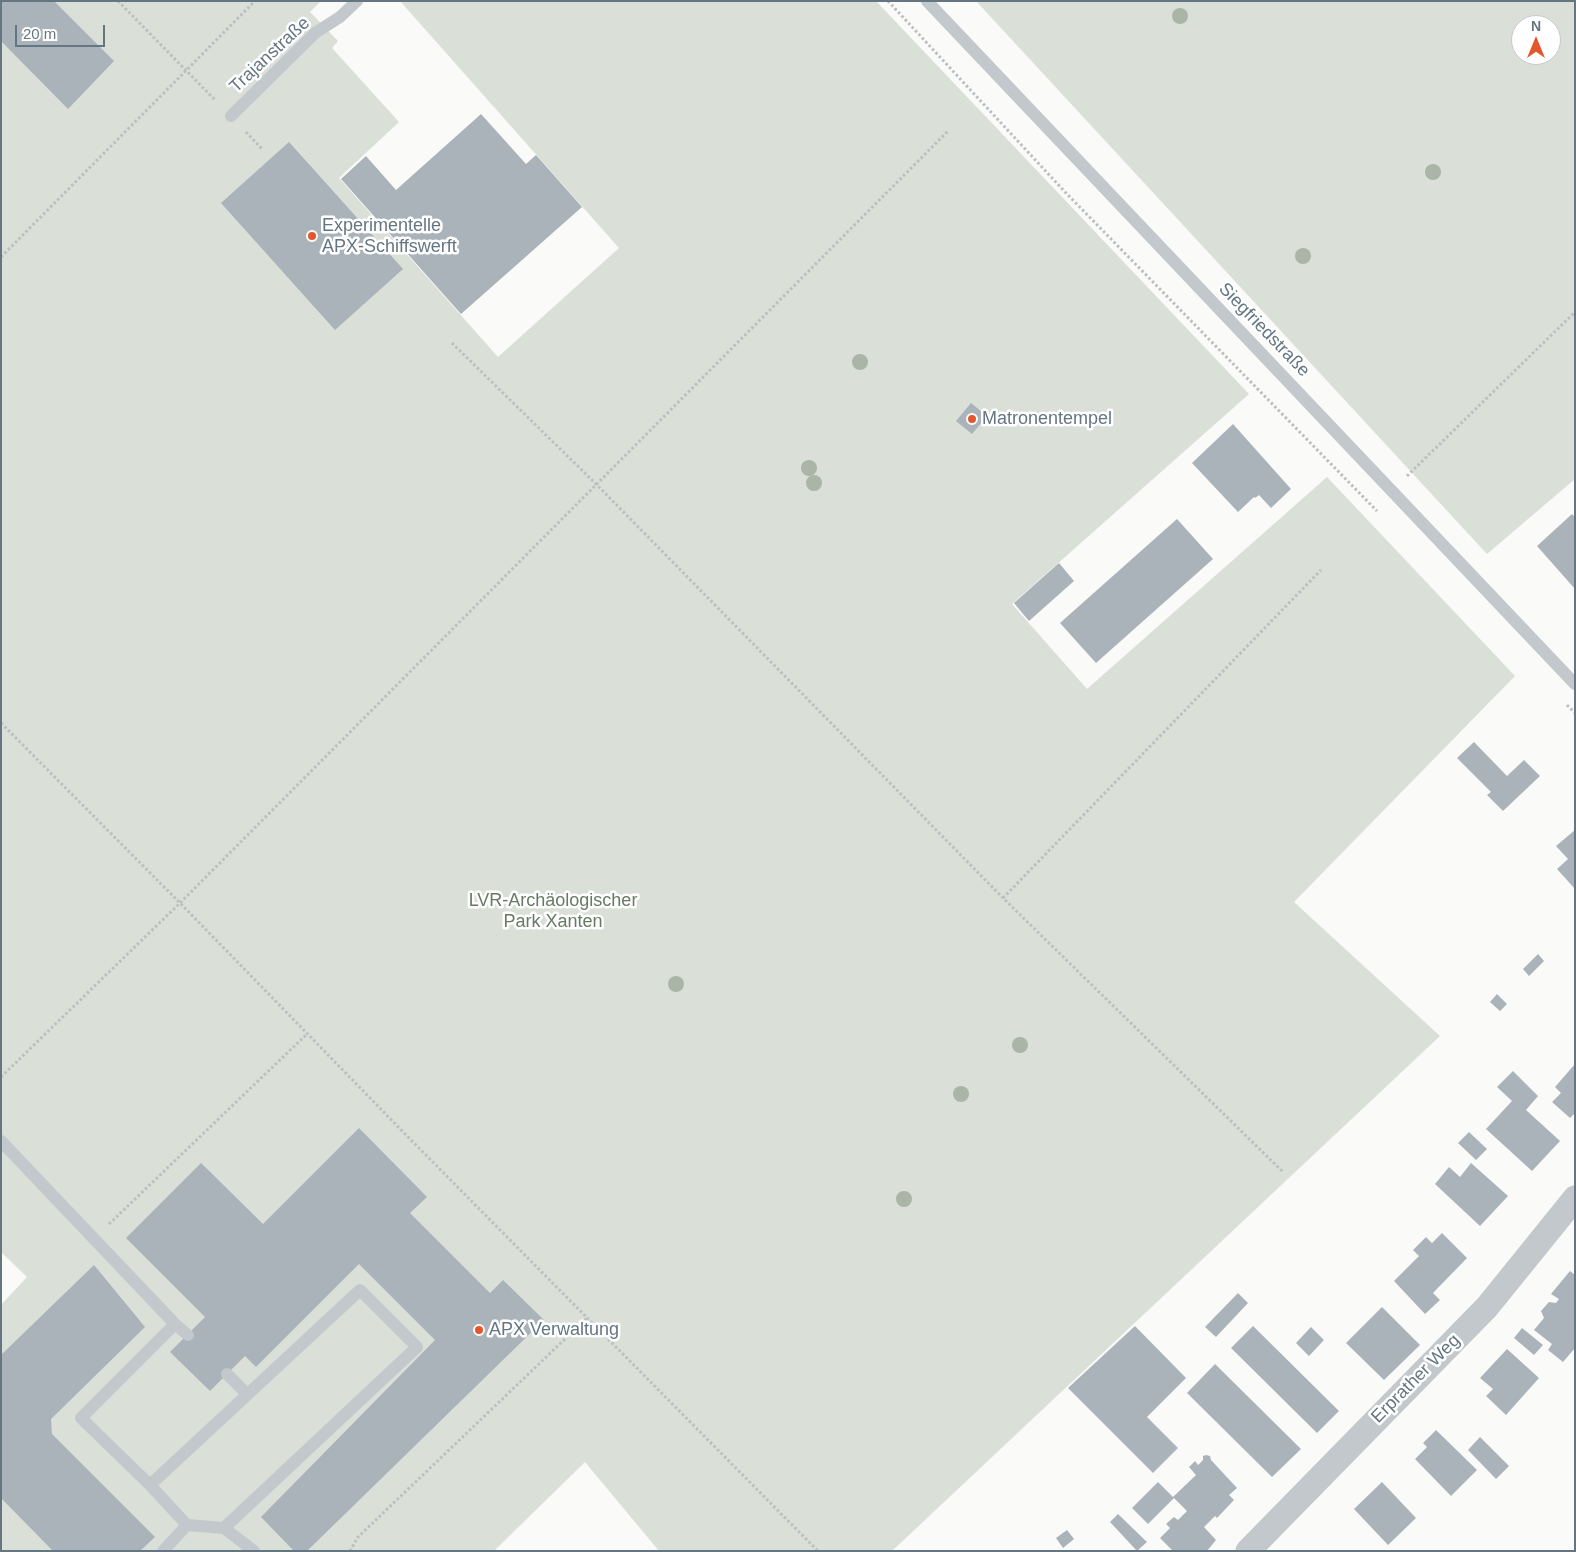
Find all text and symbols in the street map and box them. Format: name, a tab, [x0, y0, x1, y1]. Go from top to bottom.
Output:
street label: Trajanstraße	[226, 13, 314, 97]
scale bar	[18, 15, 108, 47]
north arrow	[1511, 15, 1561, 65]
text: N	[1531, 18, 1541, 34]
text: 20 m	[23, 25, 56, 42]
place label: Experimentelle APX-Schiffswerft	[322, 215, 457, 258]
marker: Experimentelle APX-Schiffswerft	[306, 230, 318, 242]
street label: Siegfriedstraße	[1214, 279, 1314, 381]
place label: Matronentempel	[982, 408, 1112, 430]
marker: Matronentempel	[966, 413, 978, 425]
park label: LVR-Archäologischer Park Xanten	[469, 890, 637, 932]
place label: APX Verwaltung	[489, 1319, 619, 1341]
marker: APX Verwaltung	[473, 1324, 485, 1336]
street label: Erprather Weg	[1367, 1330, 1465, 1428]

